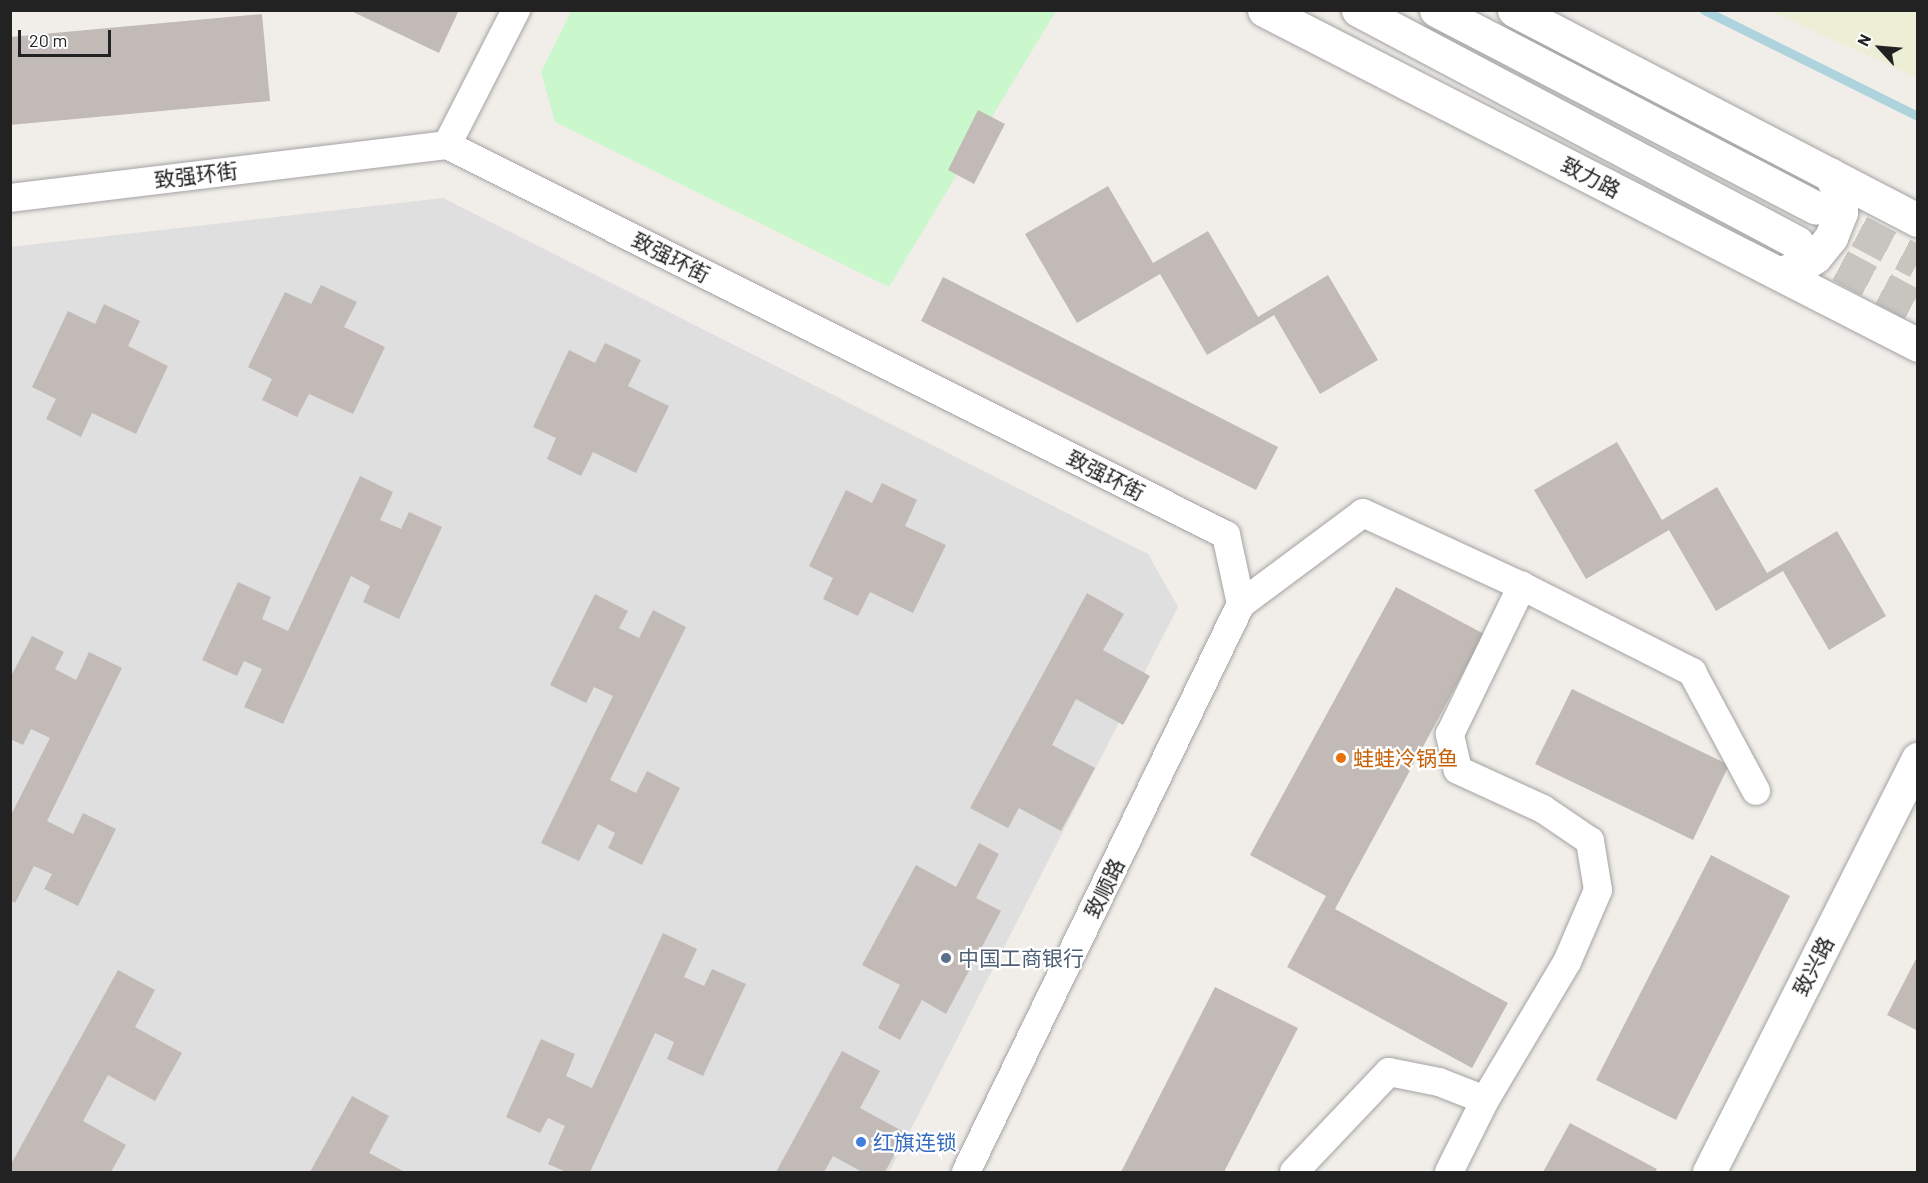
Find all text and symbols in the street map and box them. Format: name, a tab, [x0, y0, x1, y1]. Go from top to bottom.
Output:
scale bar	[21, 18, 114, 56]
north arrow	[1850, 18, 1910, 78]
text: 20 m	[29, 29, 67, 51]
text: N	[1852, 31, 1874, 49]
street label: 致力路	[1557, 151, 1625, 203]
street label: 致强环街	[153, 157, 239, 193]
street label: 致强环街	[628, 227, 714, 287]
street label: 致强环街	[1063, 445, 1149, 505]
place label: 蛙蛙冷锅鱼	[1353, 745, 1458, 771]
marker: 蛙蛙冷锅鱼	[1334, 751, 1348, 765]
street label: 致顺路	[1079, 854, 1129, 922]
street label: 致兴路	[1787, 932, 1839, 1000]
place label: 中国工商银行	[958, 945, 1084, 971]
marker: 中国工商银行	[939, 951, 953, 965]
place label: 红旗连锁	[873, 1129, 957, 1155]
marker: 红旗连锁	[854, 1135, 868, 1149]

